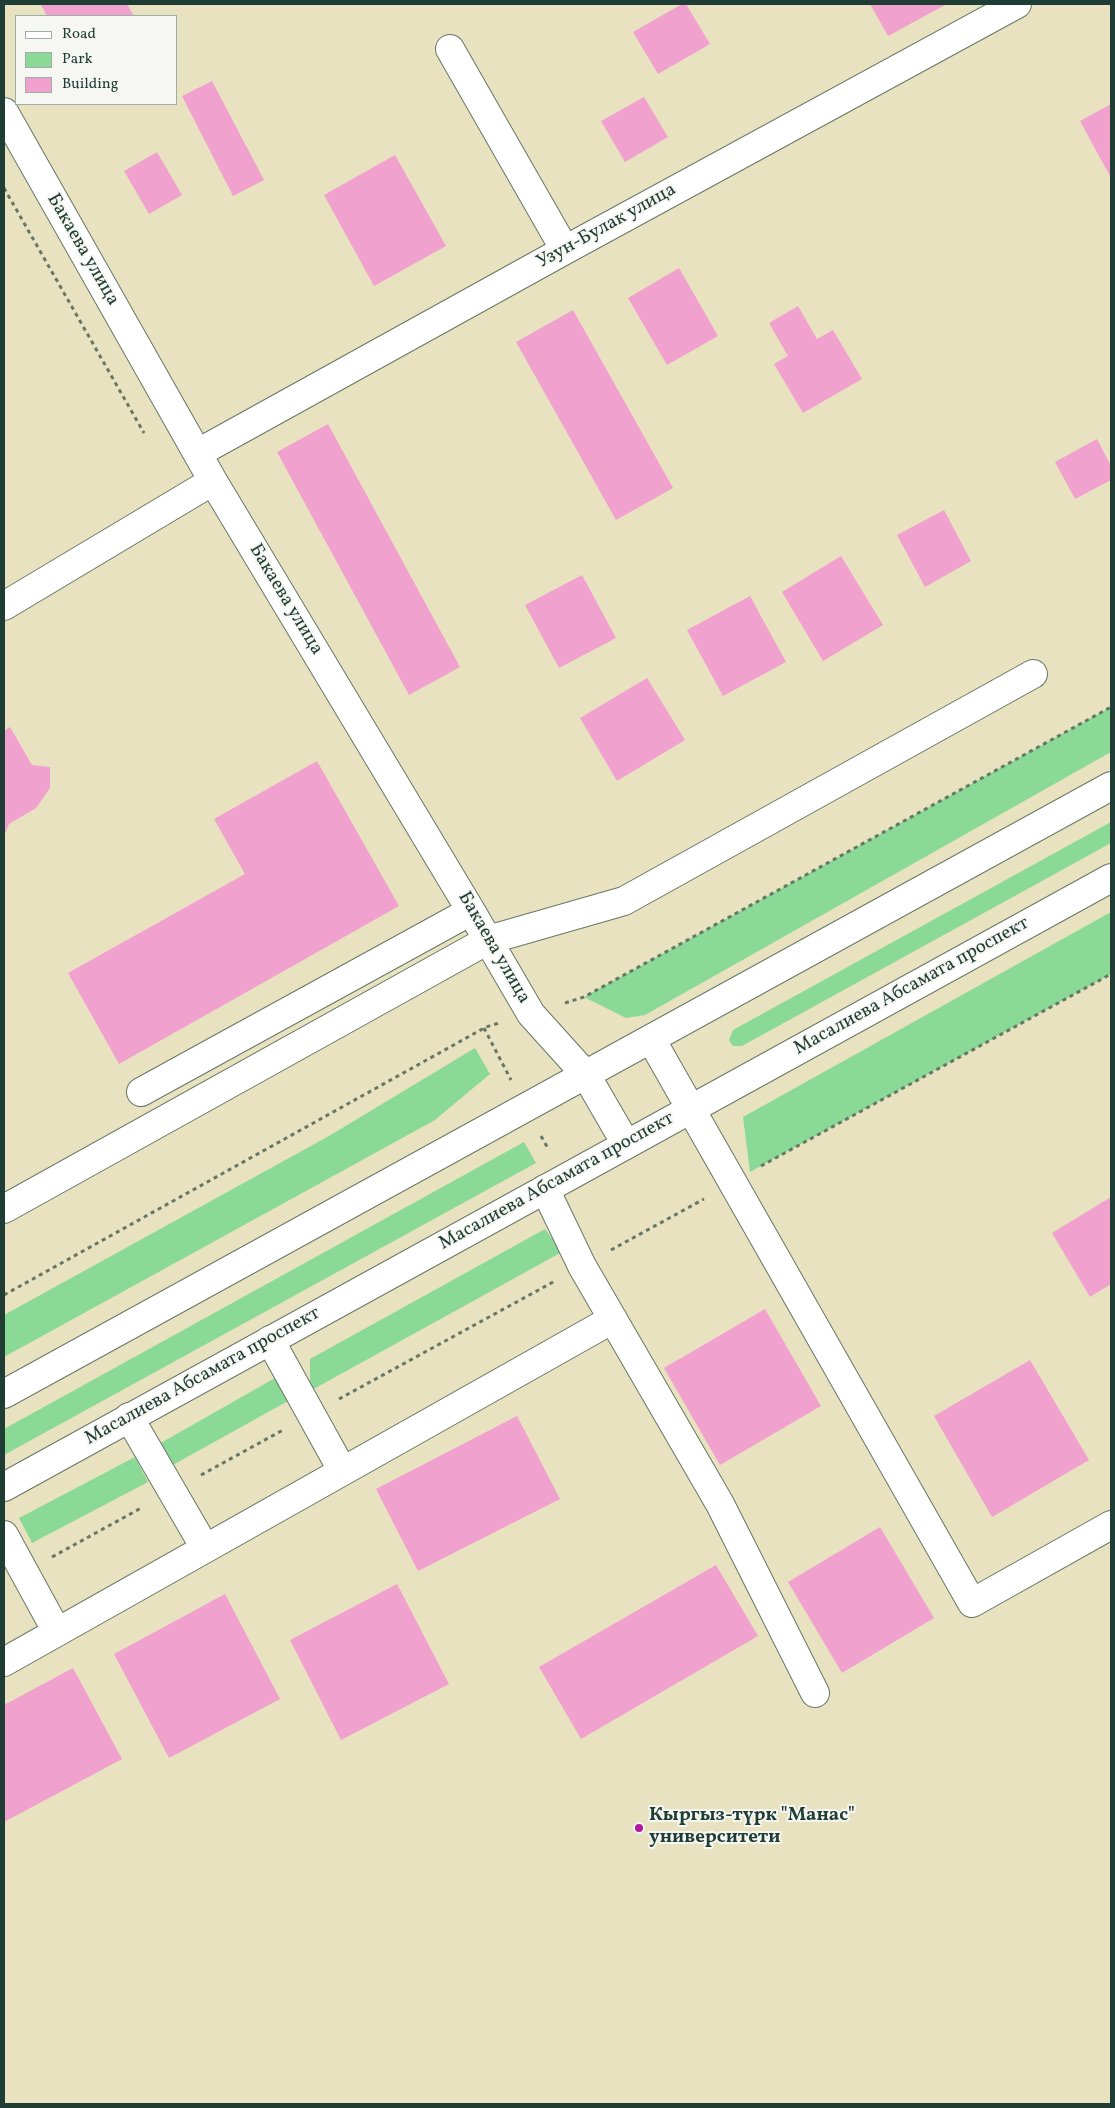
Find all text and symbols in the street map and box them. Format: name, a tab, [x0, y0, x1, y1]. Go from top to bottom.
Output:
legend	[15, 15, 178, 105]
text: Road	[62, 24, 96, 45]
text: Park	[62, 49, 93, 70]
text: Building	[62, 74, 118, 95]
street label: Узун-Булак улица	[533, 179, 681, 275]
street label: Бакаева улица	[41, 190, 123, 310]
street label: Бакаева улица	[243, 540, 327, 660]
street label: Бакаева улица	[452, 888, 534, 1008]
street label: Масалиева Абсамата проспект	[791, 913, 1033, 1061]
street label: Масалиева Абсамата проспект	[436, 1108, 678, 1256]
street label: Масалиева Абсамата проспект	[82, 1303, 324, 1451]
place label: Кыргыз-түрк "Манас" университети	[649, 1806, 855, 1850]
marker: Кыргыз-түрк "Манас" университети	[633, 1822, 645, 1834]

